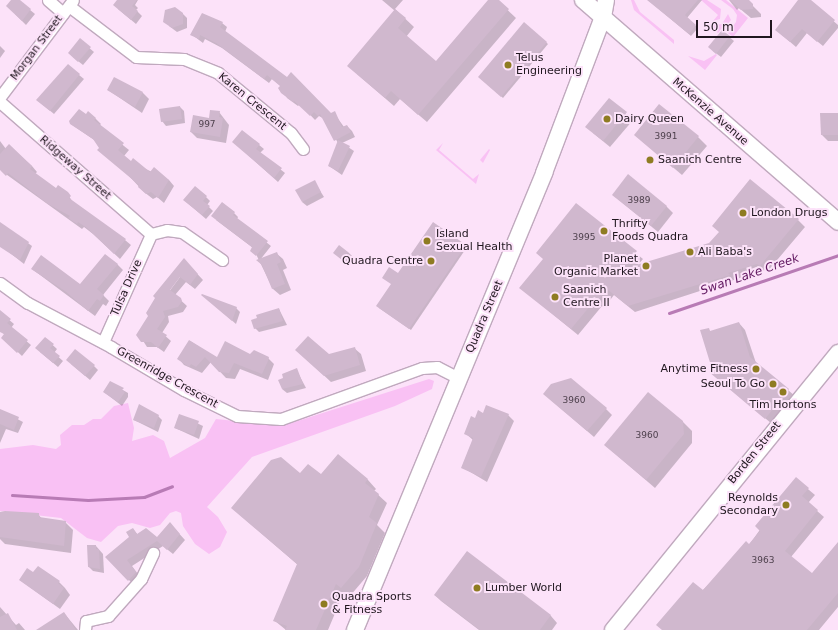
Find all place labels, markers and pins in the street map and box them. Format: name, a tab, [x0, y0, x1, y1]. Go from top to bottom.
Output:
place label: Telus Engineering	[516, 52, 582, 78]
marker: Telus Engineering	[503, 60, 513, 70]
place label: Dairy Queen	[615, 112, 684, 126]
marker: Dairy Queen	[602, 114, 612, 124]
place label: Saanich Centre	[658, 153, 742, 167]
marker: Saanich Centre	[645, 155, 655, 165]
place label: London Drugs	[751, 206, 827, 220]
marker: London Drugs	[738, 208, 748, 218]
place label: Thrifty Foods Quadra	[612, 218, 688, 244]
marker: Thrifty Foods Quadra	[599, 226, 609, 236]
place label: Island Sexual Health	[436, 228, 512, 254]
marker: Island Sexual Health	[421, 235, 433, 247]
place label: Ali Baba's	[698, 245, 752, 259]
marker: Ali Baba's	[685, 247, 695, 257]
place label: Planet Organic Market	[554, 253, 638, 279]
place label: Quadra Centre	[342, 254, 423, 268]
marker: Quadra Centre	[426, 256, 436, 266]
marker: Planet Organic Market	[641, 261, 651, 271]
place label: Saanich Centre II	[563, 284, 610, 310]
marker: Saanich Centre II	[550, 292, 560, 302]
place label: Anytime Fitness	[661, 362, 748, 376]
marker: Anytime Fitness	[751, 364, 761, 374]
place label: Seoul To Go	[701, 377, 765, 391]
marker: Seoul To Go	[768, 379, 778, 389]
marker: Tim Hortons	[778, 387, 788, 397]
place label: Tim Hortons	[750, 398, 816, 412]
place label: Reynolds Secondary	[720, 492, 778, 518]
marker: Reynolds Secondary	[781, 500, 791, 510]
place label: Lumber World	[485, 581, 562, 595]
marker: Lumber World	[472, 583, 482, 593]
place label: Quadra Sports & Fitness	[332, 591, 411, 617]
marker: Quadra Sports & Fitness	[319, 599, 329, 609]

